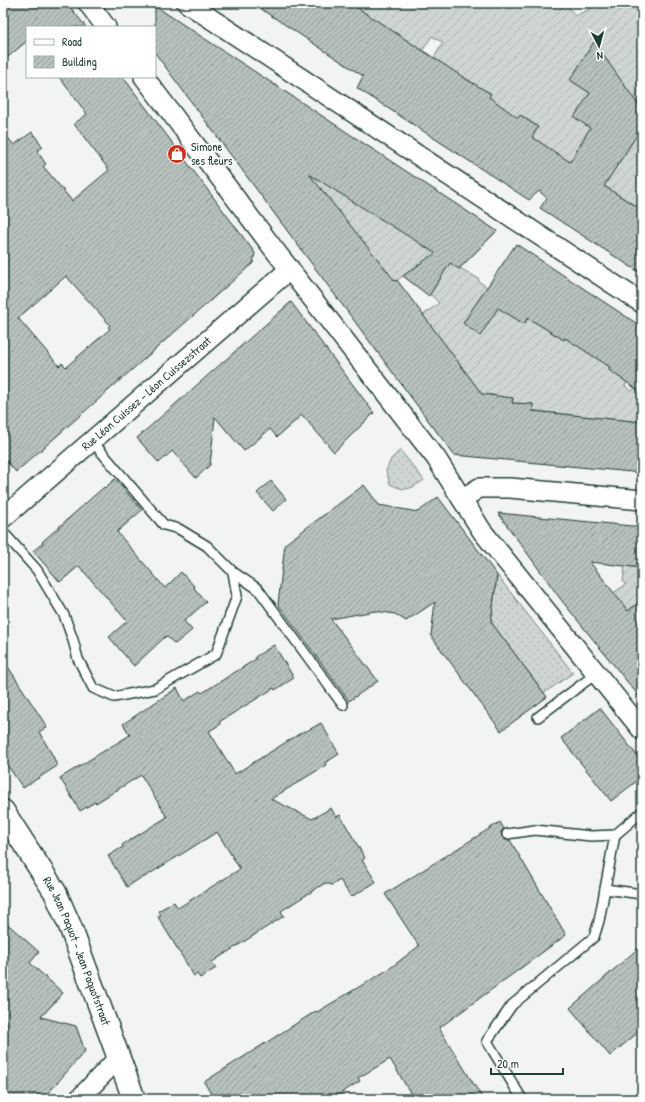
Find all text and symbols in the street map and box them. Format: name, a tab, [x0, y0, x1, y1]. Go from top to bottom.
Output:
legend	[26, 26, 156, 78]
north arrow	[579, 26, 619, 66]
text: Road	[62, 33, 82, 50]
text: N	[596, 49, 604, 63]
text: Building	[62, 53, 97, 70]
place label: Simone ses fleurs	[191, 138, 233, 169]
shop icon: Simone ses fleurs	[166, 143, 188, 165]
street label: Rue Léon Cuissez - Léon Cuissezstraat	[78, 332, 215, 454]
street label: Rue Jean Paquot - Jean Paquotstraat	[39, 873, 115, 1028]
scale bar	[491, 1050, 563, 1076]
text: 20 m	[497, 1055, 519, 1072]

